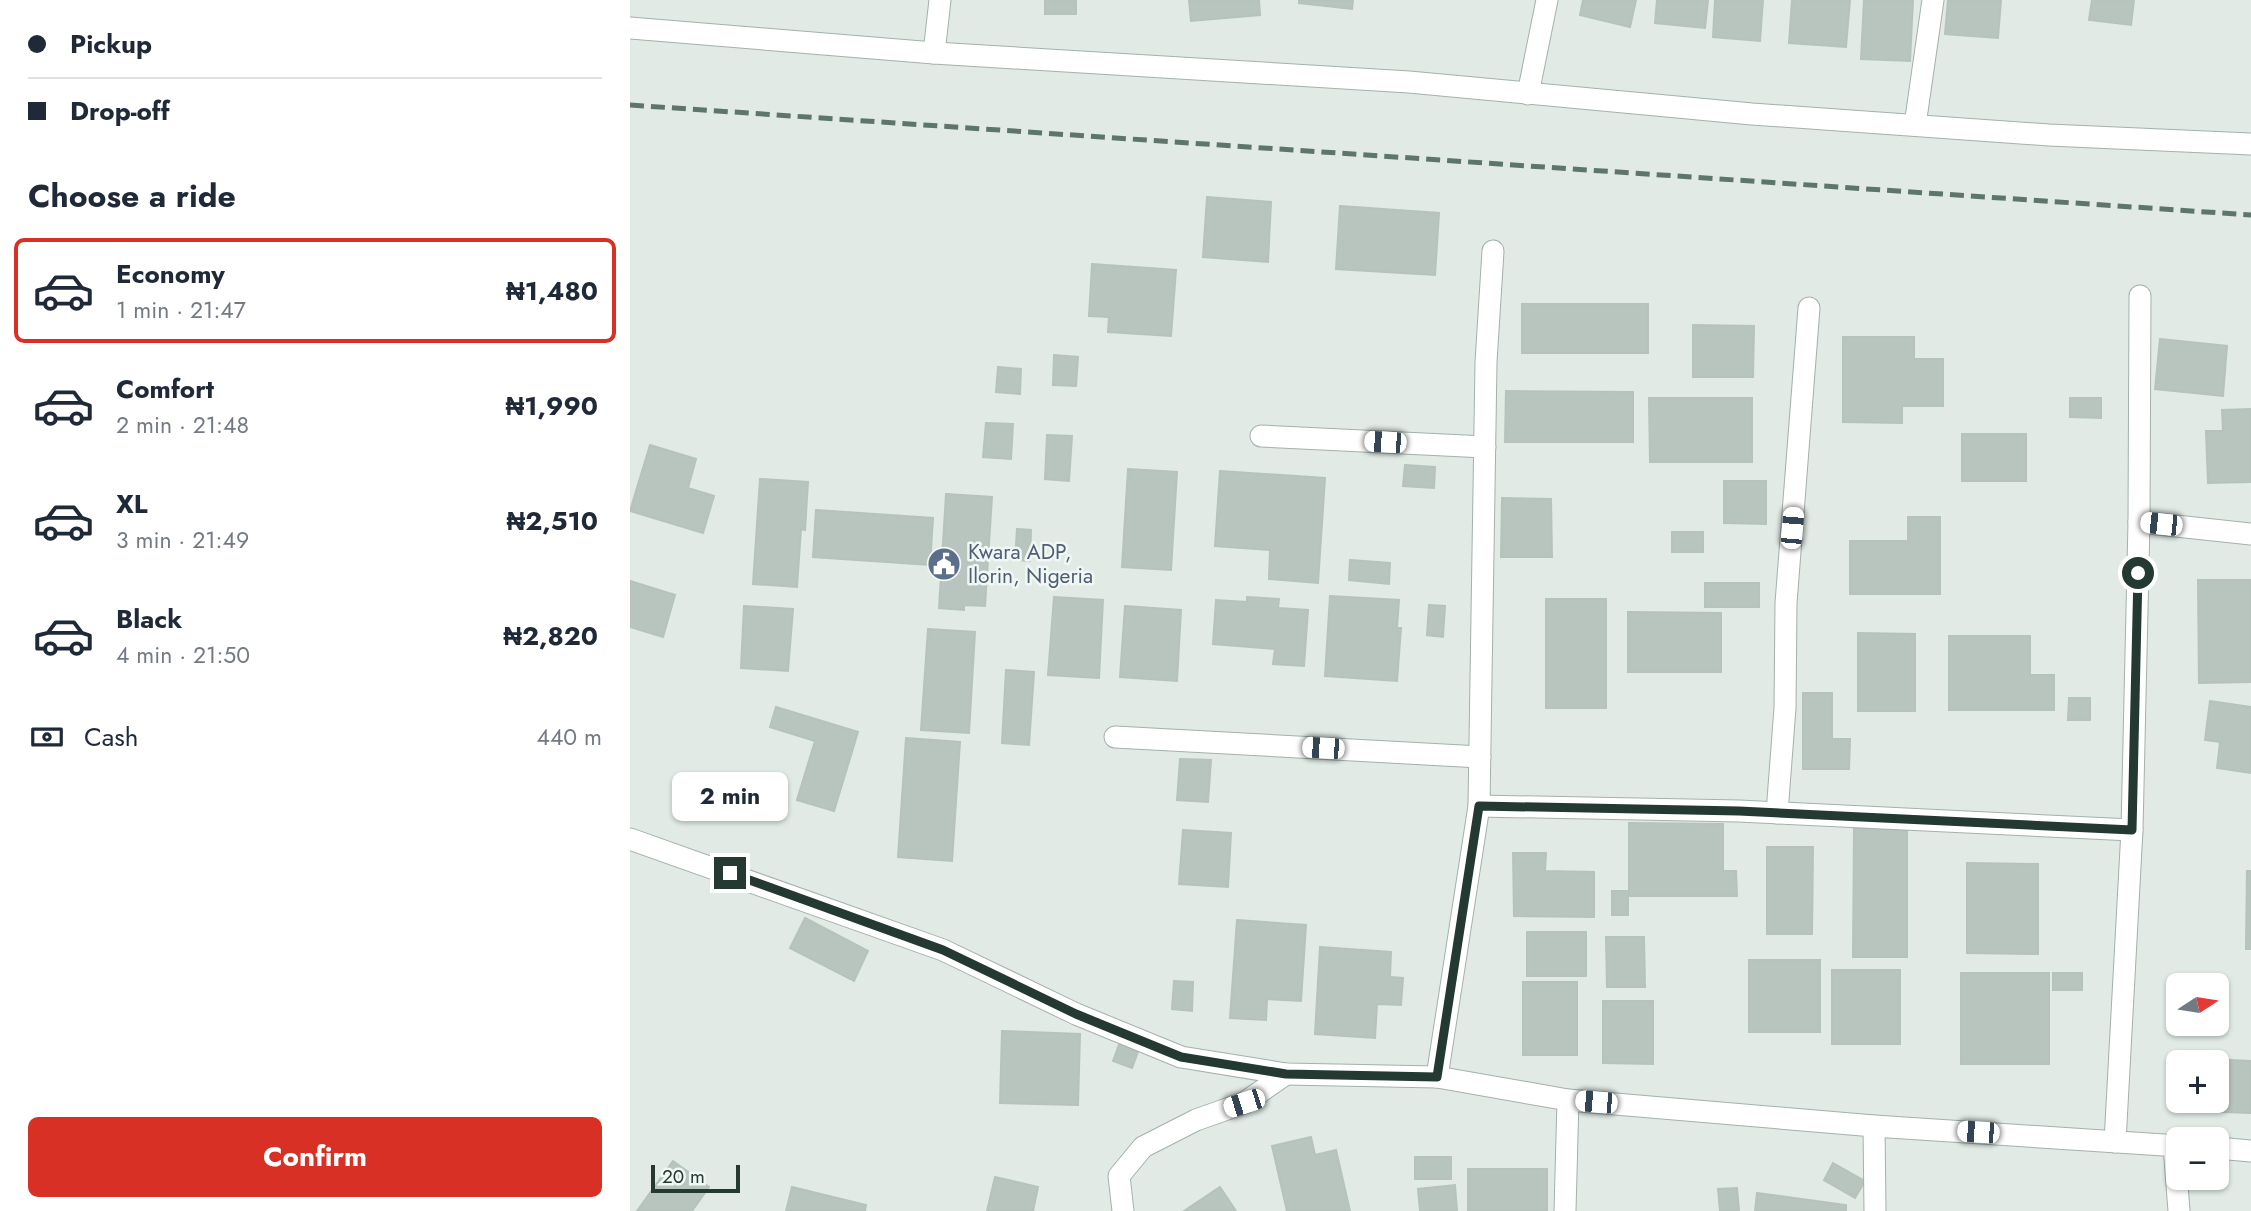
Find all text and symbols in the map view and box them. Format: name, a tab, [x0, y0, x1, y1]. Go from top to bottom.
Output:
text: Pickup	[70, 25, 152, 63]
text: Drop-off	[70, 92, 170, 130]
text: Choose a ride	[28, 173, 236, 219]
text: Economy	[116, 255, 225, 293]
icon: car	[32, 259, 95, 322]
text: ₦1,480	[506, 272, 598, 310]
text: 1 min · 21:47	[116, 293, 246, 327]
text: Comfort	[116, 370, 214, 408]
icon: car	[32, 374, 95, 437]
text: ₦1,990	[506, 387, 598, 425]
text: 2 min · 21:48	[116, 408, 249, 442]
car	[1364, 430, 1407, 454]
text: XL	[116, 485, 148, 523]
icon: car	[32, 489, 95, 552]
text: ₦2,510	[507, 502, 598, 540]
car	[1780, 506, 1805, 550]
car	[2140, 511, 2183, 537]
text: 3 min · 21:49	[116, 523, 249, 557]
place label: Kwara ADP, Ilorin, Nigeria	[968, 537, 1093, 591]
public building icon: Kwara ADP, Ilorin, Nigeria	[925, 545, 963, 583]
route start	[2122, 557, 2154, 589]
text: Black	[116, 600, 182, 638]
icon: car	[32, 604, 95, 667]
text: ₦2,820	[503, 617, 598, 655]
text: 4 min · 21:50	[116, 638, 250, 672]
icon: cash	[28, 718, 66, 756]
text: Cash	[84, 718, 138, 756]
text: 440 m	[537, 720, 602, 754]
car	[1302, 736, 1345, 760]
callout: 2 min	[672, 772, 788, 820]
text: 2 min	[700, 779, 760, 813]
route end	[714, 857, 746, 889]
north arrow	[2166, 973, 2230, 1036]
map controls	[2166, 973, 2229, 1190]
button: +	[2166, 1050, 2229, 1113]
car	[1221, 1087, 1268, 1119]
car	[1575, 1090, 1618, 1114]
button: Confirm	[28, 1117, 602, 1197]
car	[1957, 1120, 2000, 1144]
button: −	[2166, 1127, 2229, 1190]
scale bar	[651, 1162, 740, 1194]
text: 20 m	[662, 1163, 705, 1190]

